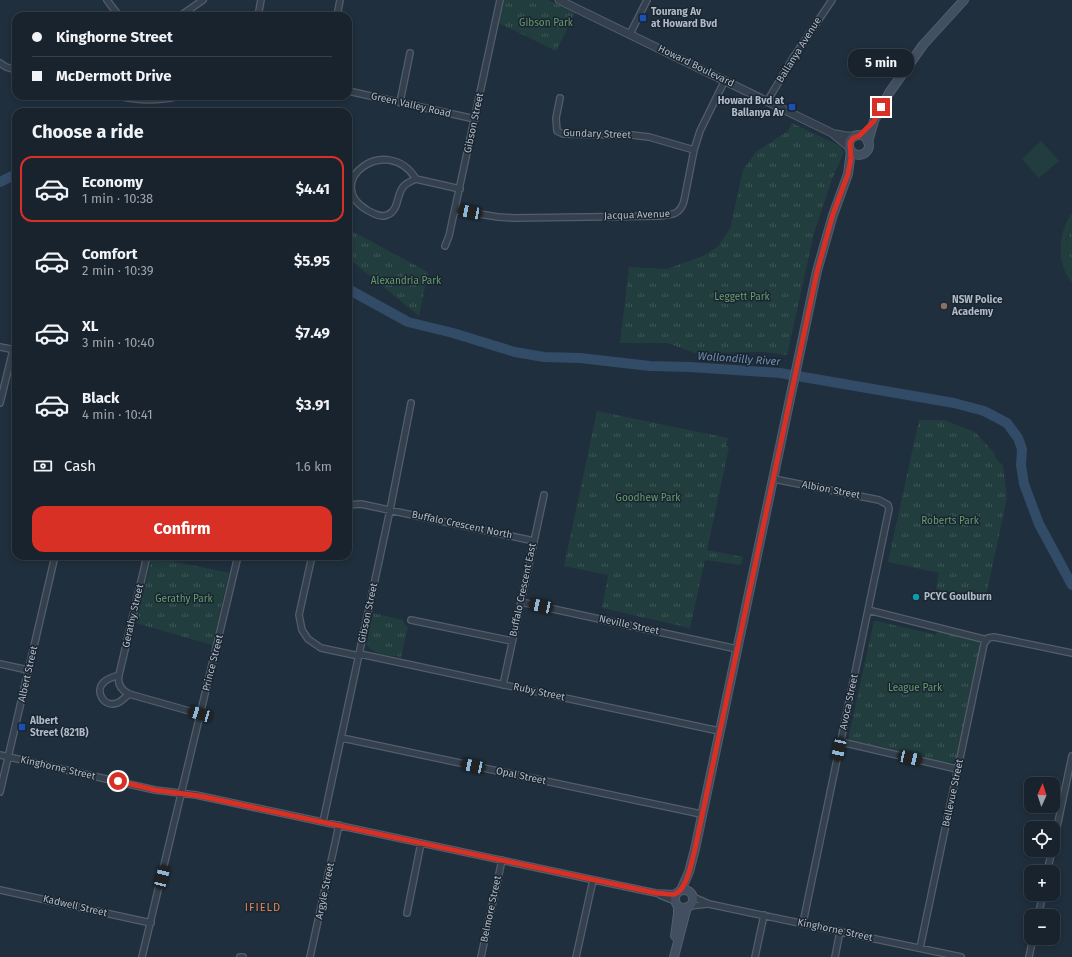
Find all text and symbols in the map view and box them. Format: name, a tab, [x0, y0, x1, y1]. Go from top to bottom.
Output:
place label: Tourang Av at Howard Bvd	[651, 6, 717, 30]
marker: Tourang Av at Howard Bvd	[638, 13, 648, 23]
street label: Ballanya Avenue	[774, 15, 824, 85]
park label: Gibson Park	[519, 17, 574, 29]
text: Kinghorne Street	[56, 28, 173, 46]
street label: Howard Boulevard	[656, 42, 736, 90]
callout: 5 min	[848, 49, 914, 77]
text: 5 min	[865, 55, 897, 70]
text: McDermott Drive	[56, 67, 171, 85]
street label: Green Valley Road	[370, 90, 452, 120]
street label: Gibson Street	[462, 91, 486, 154]
place label: Howard Bvd at Ballanya Av	[718, 95, 785, 119]
route end	[872, 98, 890, 116]
marker: Howard Bvd at Ballanya Av	[787, 102, 797, 112]
text: Choose a ride	[32, 121, 144, 143]
street label: Gundary Street	[563, 127, 632, 141]
icon: car	[34, 171, 70, 207]
text: Economy	[82, 173, 143, 191]
text: $4.41	[296, 180, 330, 198]
text: 1 min · 10:38	[82, 191, 153, 206]
car	[457, 204, 483, 220]
street label: Jacqua Avenue	[604, 208, 670, 222]
icon: car	[34, 243, 70, 279]
text: Comfort	[82, 245, 138, 263]
text: $5.95	[294, 252, 330, 270]
text: 2 min · 10:39	[82, 263, 154, 278]
park label: Alexandria Park	[371, 275, 442, 287]
park label: Leggett Park	[714, 291, 771, 303]
place label: NSW Police Academy	[951, 294, 1003, 318]
marker: NSW Police Academy	[939, 301, 949, 311]
icon: car	[34, 315, 70, 351]
text: XL	[82, 317, 98, 335]
text: $7.49	[295, 324, 330, 342]
text: 3 min · 10:40	[82, 335, 154, 350]
water label: Wollondilly River	[697, 350, 782, 368]
icon: car	[34, 387, 70, 423]
text: Black	[82, 389, 119, 407]
text: $3.91	[296, 396, 330, 414]
text: 4 min · 10:41	[82, 407, 153, 422]
icon: cash	[32, 455, 54, 477]
text: Cash	[64, 457, 96, 475]
text: 1.6 km	[295, 459, 332, 474]
street label: Albion Street	[801, 478, 861, 502]
park label: Goodhew Park	[616, 492, 681, 504]
button: Confirm	[32, 506, 332, 552]
street label: Buffalo Crescent North	[411, 508, 513, 542]
park label: Roberts Park	[921, 515, 980, 527]
street label: Buffalo Crescent East	[507, 542, 539, 638]
street label: Gibson Street	[356, 581, 380, 644]
street label: Gerathy Street	[120, 583, 146, 649]
place label: PCYC Goulburn	[924, 591, 992, 603]
marker: PCYC Goulburn	[911, 592, 921, 602]
park label: Gerathy Park	[155, 593, 214, 605]
car	[528, 598, 554, 614]
street label: Neville Street	[598, 613, 660, 637]
street label: Prince Street	[200, 633, 226, 693]
street label: Albert Street	[16, 644, 40, 703]
street label: Avoca Street	[837, 673, 861, 731]
street label: Ruby Street	[512, 681, 566, 703]
park label: League Park	[888, 682, 943, 694]
car	[187, 705, 213, 723]
place label: Albert Street (821B)	[29, 715, 89, 739]
marker: Albert Street (821B)	[17, 722, 27, 732]
car	[831, 736, 847, 762]
car	[897, 749, 923, 767]
street label: Kinghorne Street	[19, 754, 97, 783]
car	[460, 758, 486, 774]
street label: Bellevue Street	[940, 758, 966, 828]
street label: Opal Street	[495, 765, 547, 787]
route start	[109, 772, 127, 790]
north arrow	[1024, 777, 1060, 813]
map controls	[1024, 777, 1060, 945]
button: locate	[1024, 821, 1060, 857]
street label: Argyle Street	[313, 861, 337, 920]
car	[153, 864, 171, 890]
button: +	[1024, 865, 1060, 901]
street label: Belmore Street	[478, 874, 504, 943]
street label: Kadwell Street	[42, 893, 109, 919]
district label: IFIELD	[245, 901, 281, 914]
button: −	[1024, 909, 1060, 945]
street label: Kinghorne Street	[796, 916, 874, 944]

